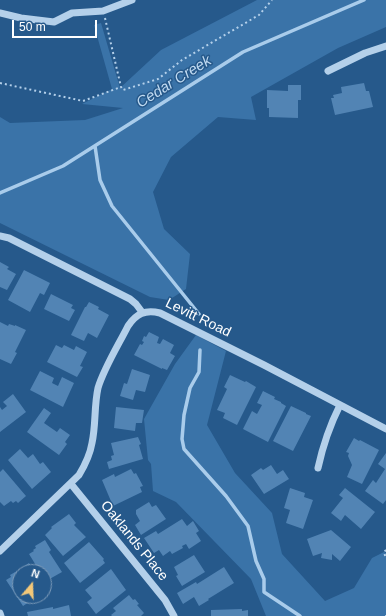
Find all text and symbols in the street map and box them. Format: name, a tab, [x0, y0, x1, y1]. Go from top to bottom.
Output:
scale bar	[14, 12, 99, 38]
text: 50 m	[19, 20, 46, 34]
water label: Cedar Creek	[133, 52, 215, 112]
street label: Levitt Road	[162, 295, 234, 341]
street label: Oaklands Place	[97, 498, 171, 584]
north arrow	[12, 564, 52, 604]
text: N	[30, 567, 41, 581]

